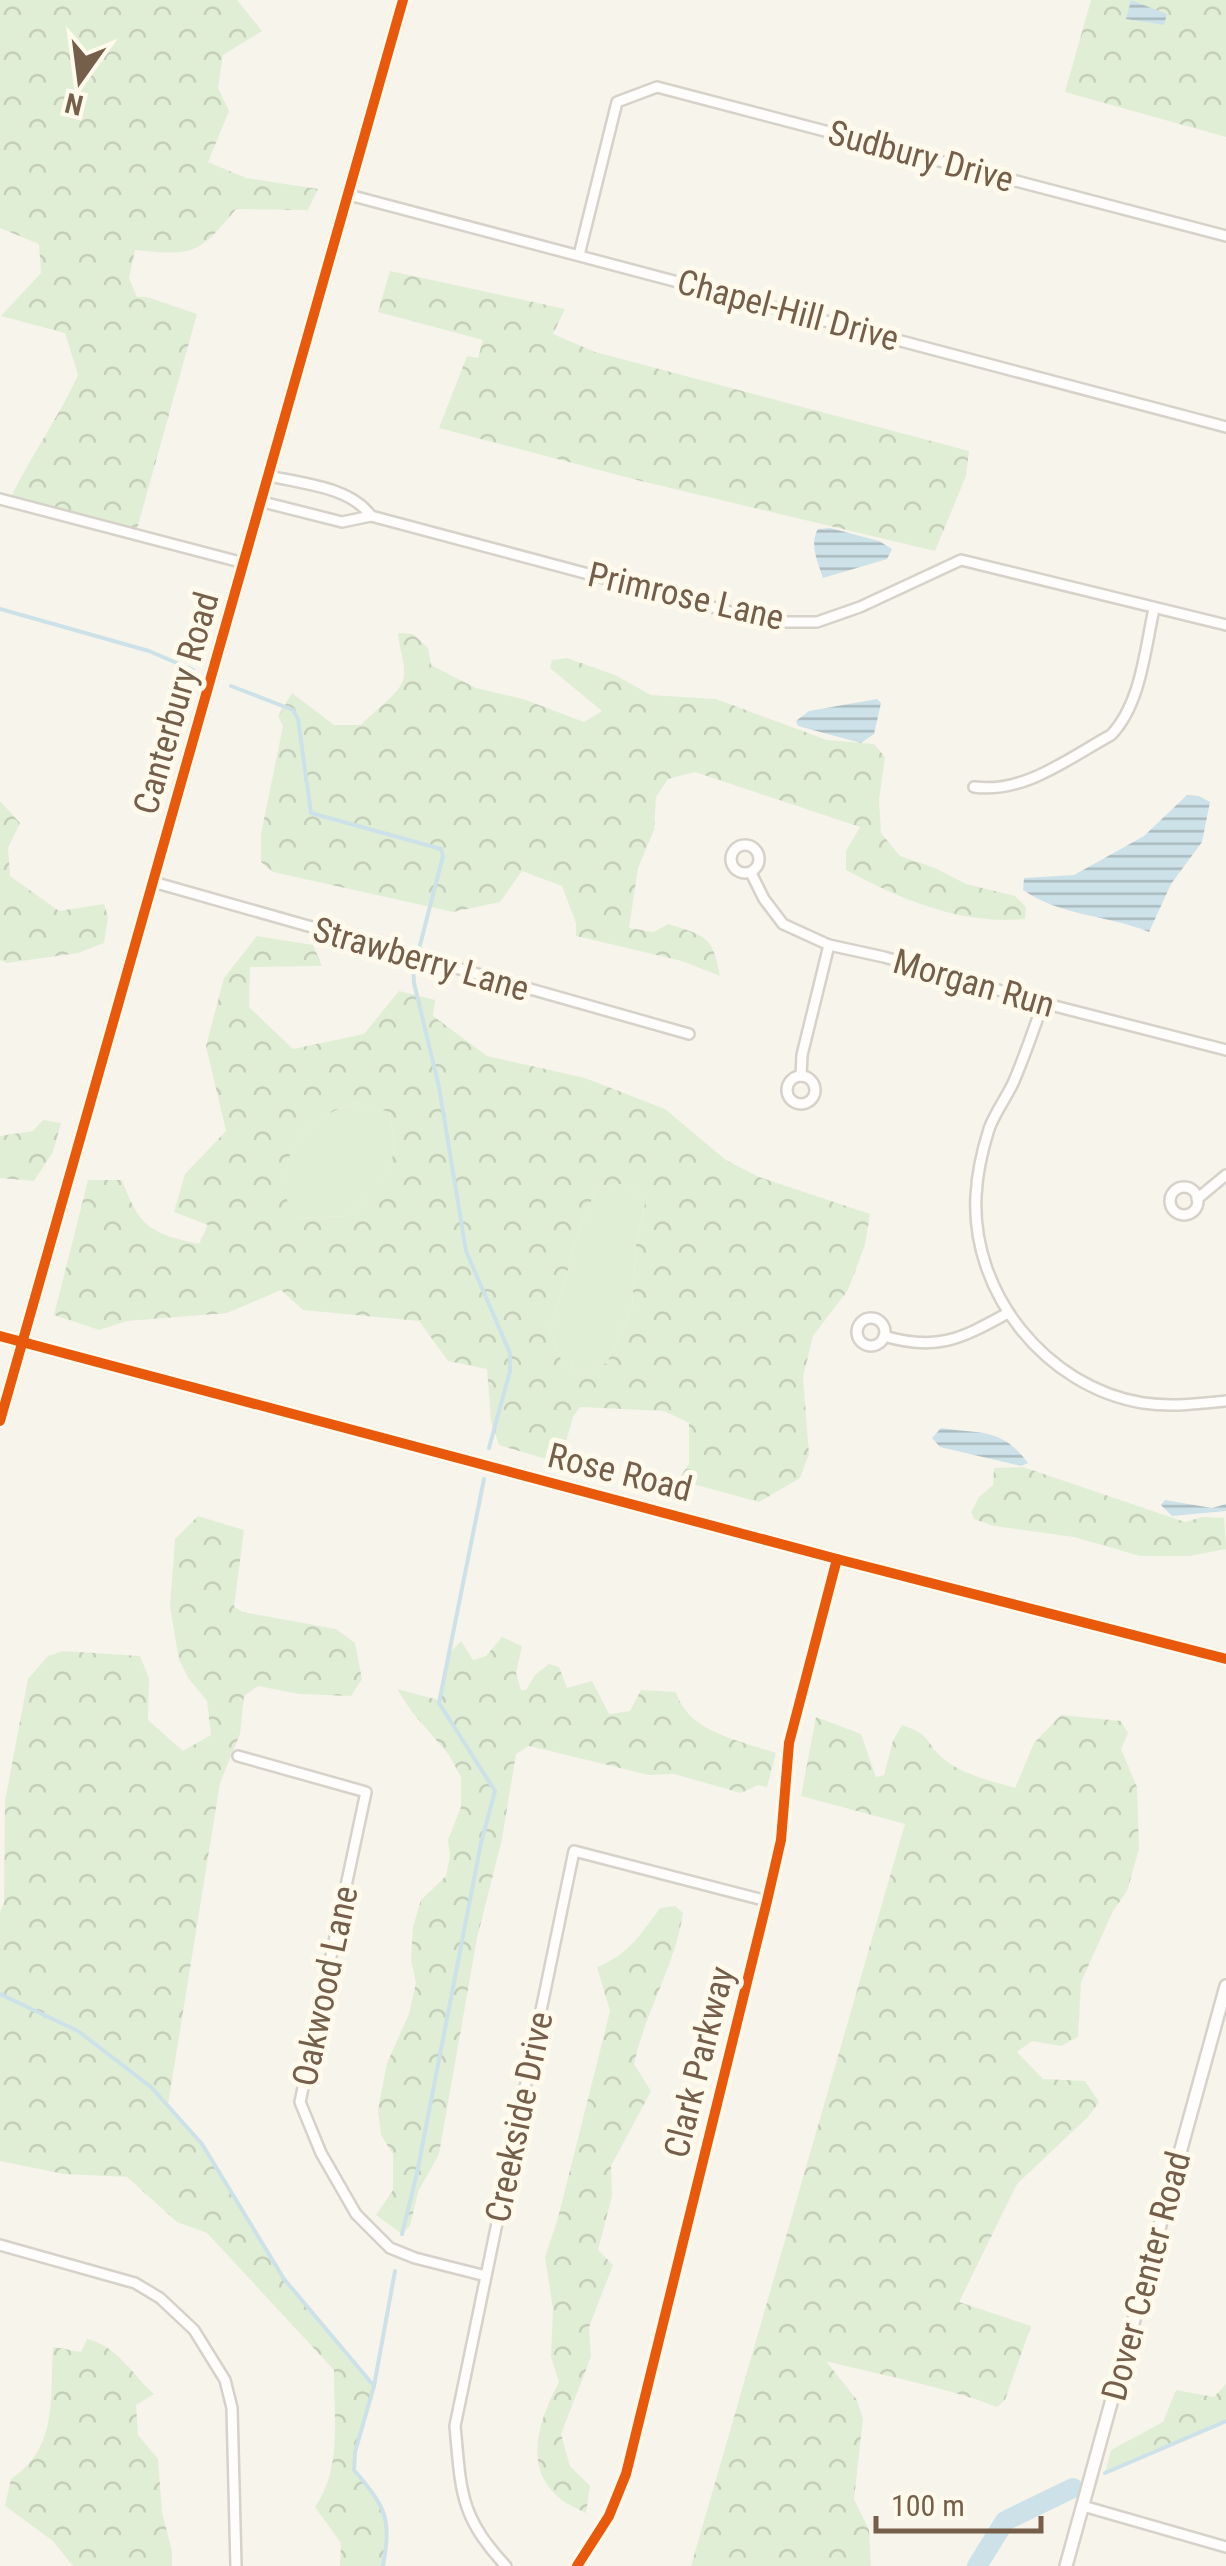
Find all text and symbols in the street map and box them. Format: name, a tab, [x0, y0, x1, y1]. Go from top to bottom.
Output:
north arrow	[30, 30, 130, 130]
text: N	[62, 86, 86, 122]
street label: Sudbury Drive	[824, 112, 1018, 201]
street label: Chapel-Hill Drive	[673, 261, 903, 360]
street label: Primrose Lane	[584, 554, 788, 639]
street label: Canterbury Road	[125, 587, 228, 819]
street label: Strawberry Lane	[308, 909, 534, 1010]
street label: Morgan Run	[889, 941, 1059, 1026]
street label: Rose Road	[544, 1435, 696, 1510]
street label: Oakwood Lane	[284, 1882, 367, 2090]
street label: Clark Parkway	[656, 1962, 743, 2162]
street label: Creekside Drive	[477, 2008, 562, 2226]
street label: Dover Center Road	[1094, 2147, 1199, 2405]
scale bar	[876, 2471, 1041, 2533]
text: 100 m	[891, 2488, 965, 2523]

